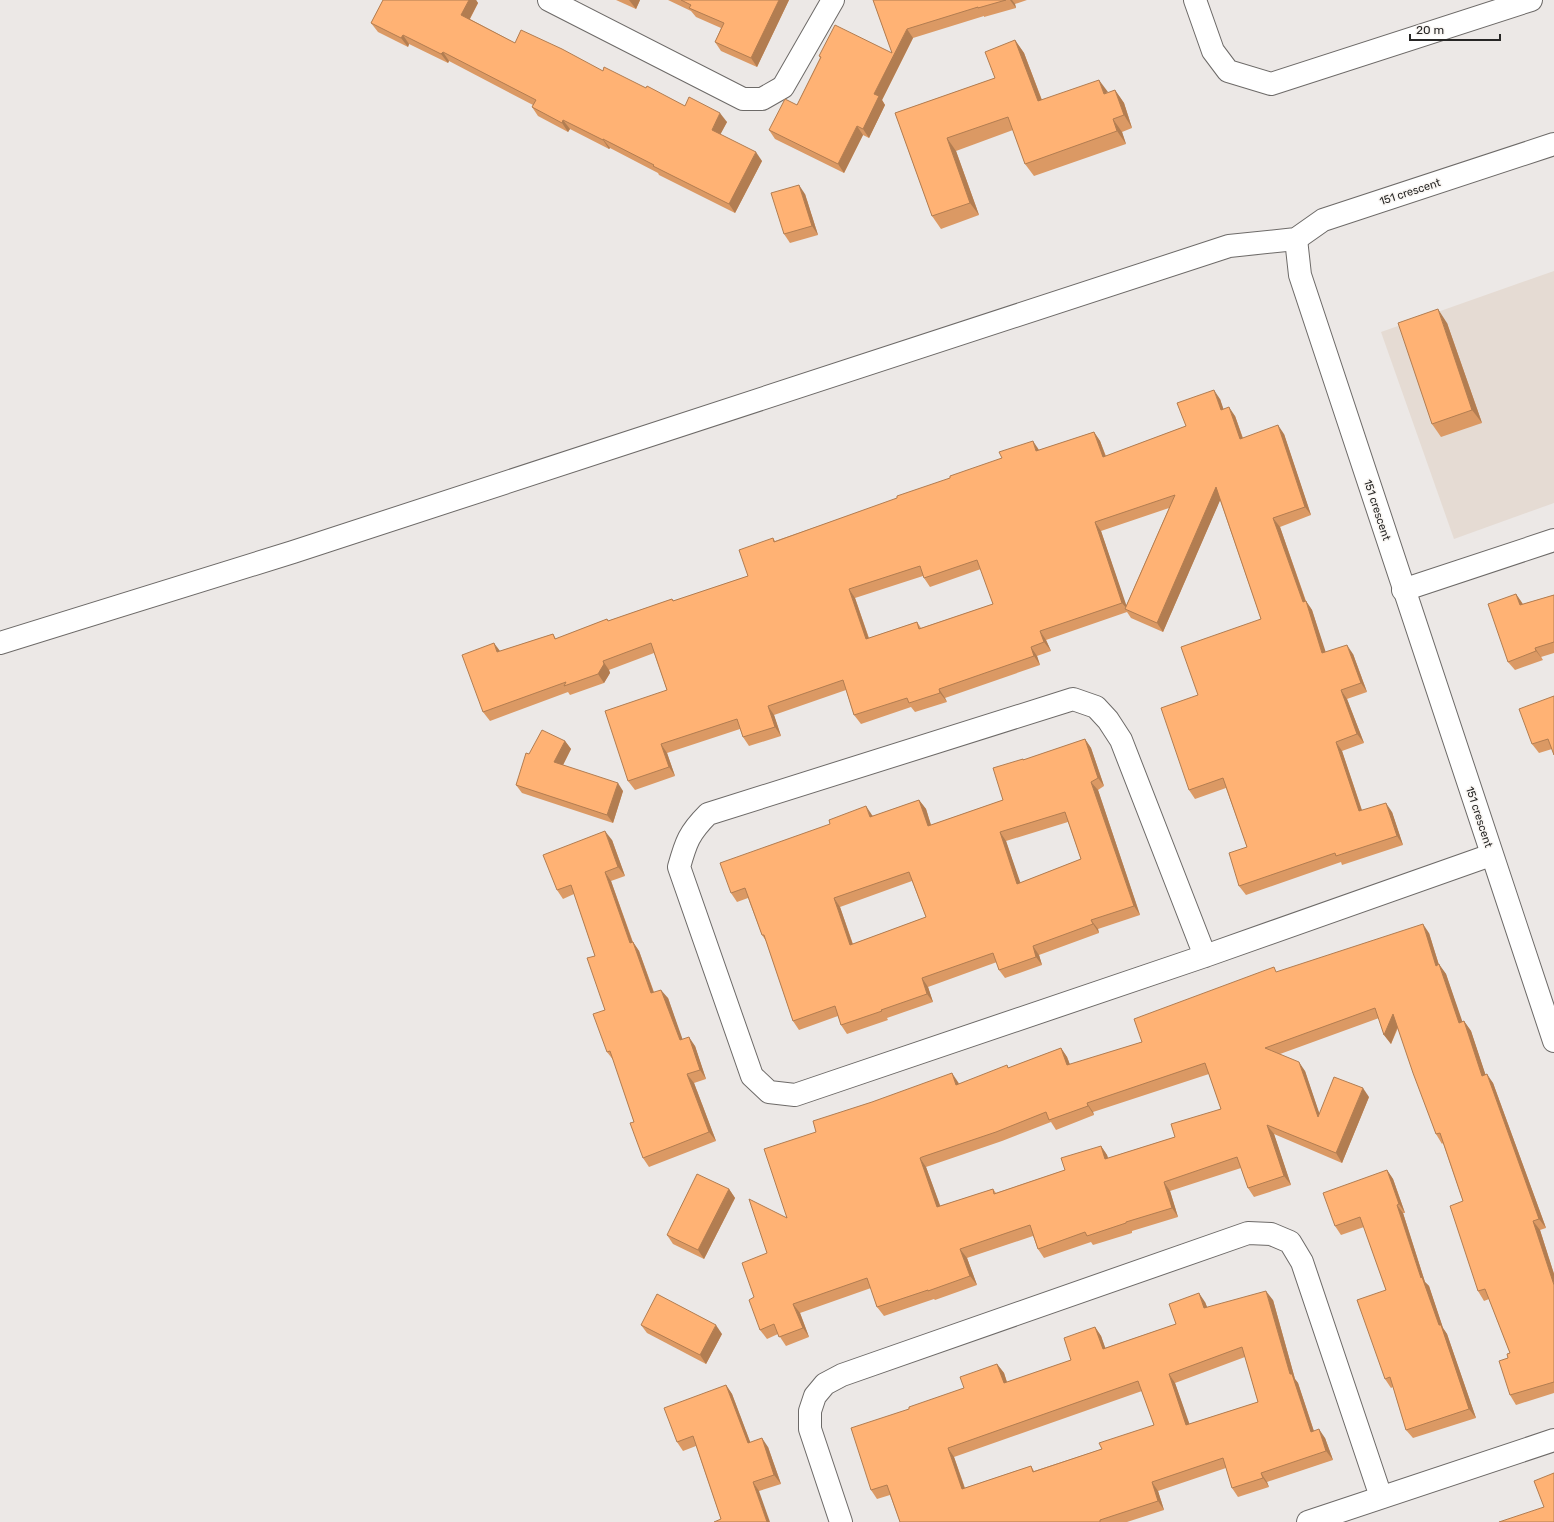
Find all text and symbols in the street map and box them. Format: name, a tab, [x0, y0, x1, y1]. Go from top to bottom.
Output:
scale bar	[1410, 16, 1500, 42]
text: 20 m	[1416, 23, 1444, 37]
street label: 151 crescent	[1378, 176, 1443, 208]
street label: 151 crescent	[1361, 478, 1393, 543]
street label: 151 crescent	[1463, 785, 1495, 850]

